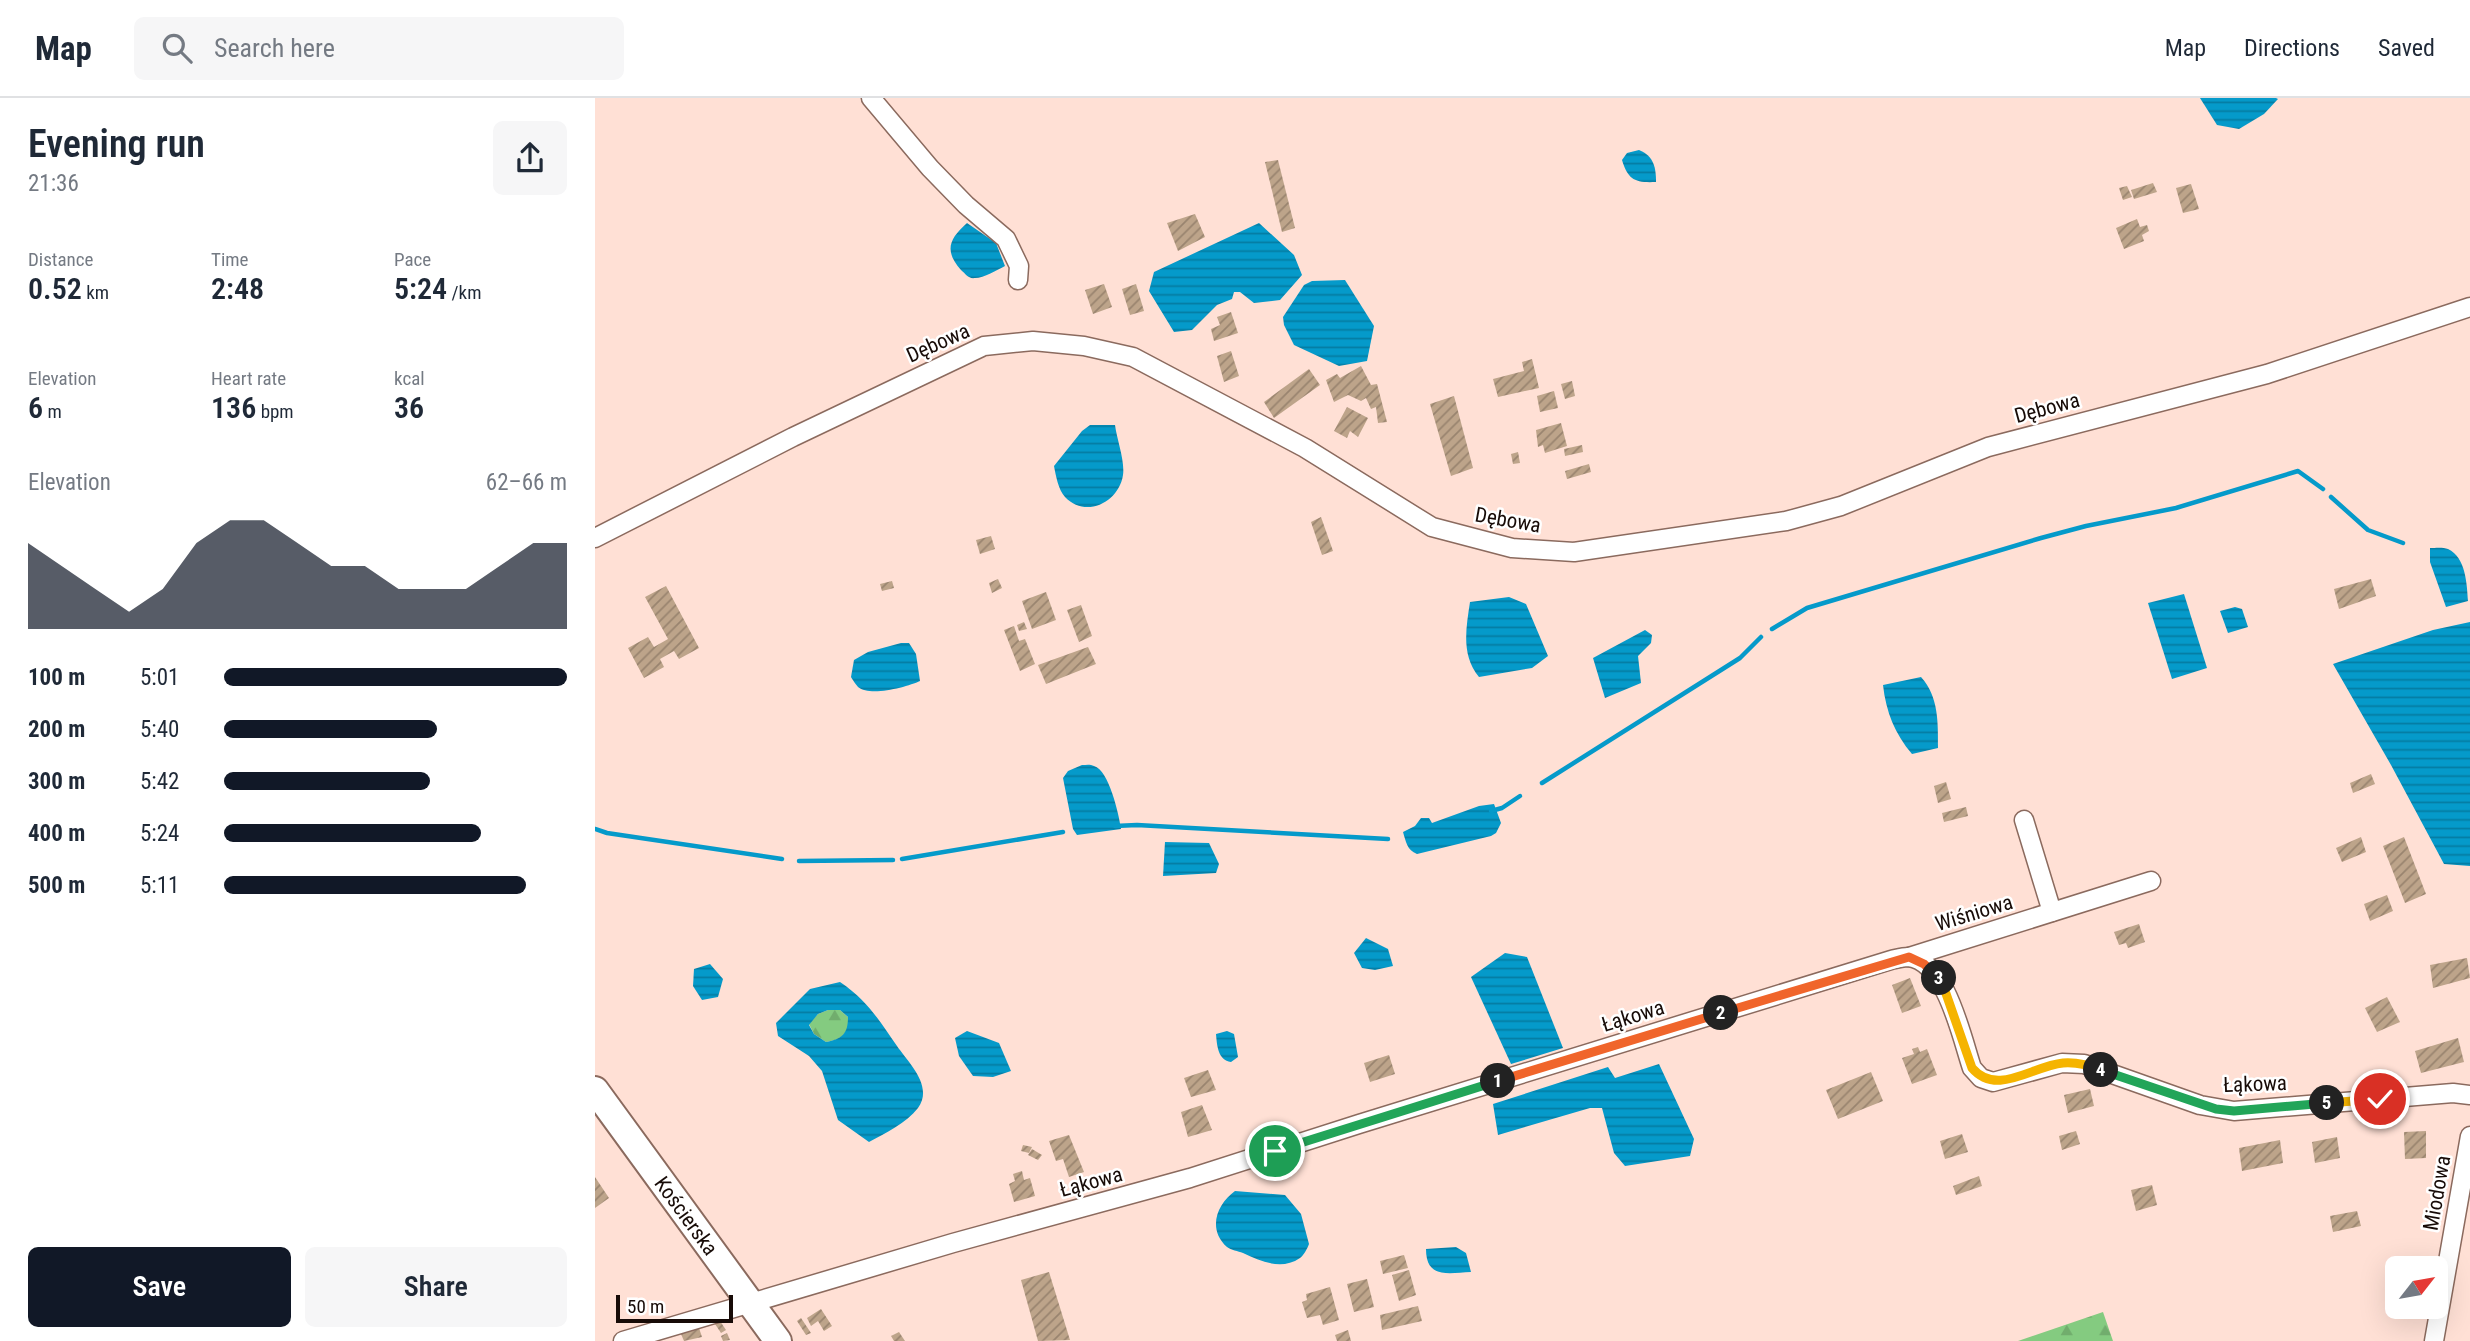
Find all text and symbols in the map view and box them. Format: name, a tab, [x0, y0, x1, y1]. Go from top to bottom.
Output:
search box	[134, 17, 624, 80]
text: Map	[35, 29, 92, 68]
icon: search	[158, 29, 196, 67]
text: Search here	[214, 33, 335, 63]
text: Map	[2165, 34, 2206, 62]
text: Directions	[2244, 34, 2340, 62]
text: Saved	[2378, 34, 2435, 62]
button: share	[493, 121, 567, 195]
text: Evening run	[28, 122, 205, 166]
text: 21:36	[28, 170, 79, 197]
text: Distance	[28, 248, 93, 271]
text: Time	[211, 248, 248, 271]
text: Pace	[394, 248, 431, 271]
text: 0.52	[28, 271, 82, 306]
text: 2:48	[211, 271, 264, 306]
text: 5:24	[394, 271, 447, 306]
text: km	[82, 281, 109, 304]
text: /km	[447, 281, 481, 304]
street label: Dębowa	[903, 319, 973, 367]
text: Elevation	[28, 367, 96, 390]
text: Heart rate	[211, 367, 286, 390]
text: kcal	[394, 367, 425, 390]
street label: Dębowa	[2012, 388, 2082, 428]
text: 6	[28, 390, 43, 425]
text: 136	[211, 390, 256, 425]
text: 36	[394, 390, 424, 425]
text: m	[43, 400, 62, 423]
text: bpm	[256, 400, 294, 423]
text: Elevation	[28, 469, 111, 496]
text: 62–66 m	[486, 469, 567, 496]
street label: Dębowa	[1473, 502, 1543, 538]
text: 100 m	[28, 664, 85, 691]
text: 5:01	[140, 664, 179, 691]
text: 200 m	[28, 716, 85, 743]
text: 5:40	[140, 716, 179, 743]
text: 300 m	[28, 768, 85, 795]
text: 5:42	[140, 768, 179, 795]
text: 400 m	[28, 820, 85, 847]
text: 5:24	[140, 820, 179, 847]
text: 500 m	[28, 872, 85, 899]
text: 5:11	[140, 872, 179, 899]
street label: Wiśniowa	[1932, 890, 2016, 936]
pin: 3	[1921, 960, 1957, 996]
text: 3	[1934, 966, 1943, 989]
street label: Łąkowa	[1599, 995, 1667, 1037]
pin: 2	[1703, 996, 1739, 1030]
text: 2	[1716, 1001, 1725, 1024]
pin: 4	[2083, 1052, 2119, 1088]
text: 4	[2096, 1058, 2105, 1081]
pin: 1	[1481, 1063, 1515, 1098]
text: 1	[1493, 1069, 1502, 1092]
pin	[2350, 1069, 2410, 1129]
street label: Łąkowa	[2223, 1071, 2287, 1097]
icon: check	[2361, 1080, 2399, 1118]
pin: 5	[2309, 1086, 2345, 1121]
text: 5	[2322, 1091, 2331, 1114]
pin	[1245, 1121, 1305, 1181]
icon: arrive	[1256, 1132, 1294, 1170]
street label: Miodowa	[2419, 1154, 2455, 1232]
street label: Łąkowa	[1057, 1162, 1125, 1202]
street label: Kościerska	[649, 1172, 723, 1260]
button: Save	[28, 1247, 291, 1327]
button: Share	[305, 1247, 567, 1327]
north arrow	[2385, 1256, 2448, 1320]
map controls	[2385, 1256, 2448, 1319]
scale bar	[616, 1292, 733, 1324]
text: 50 m	[627, 1295, 664, 1318]

